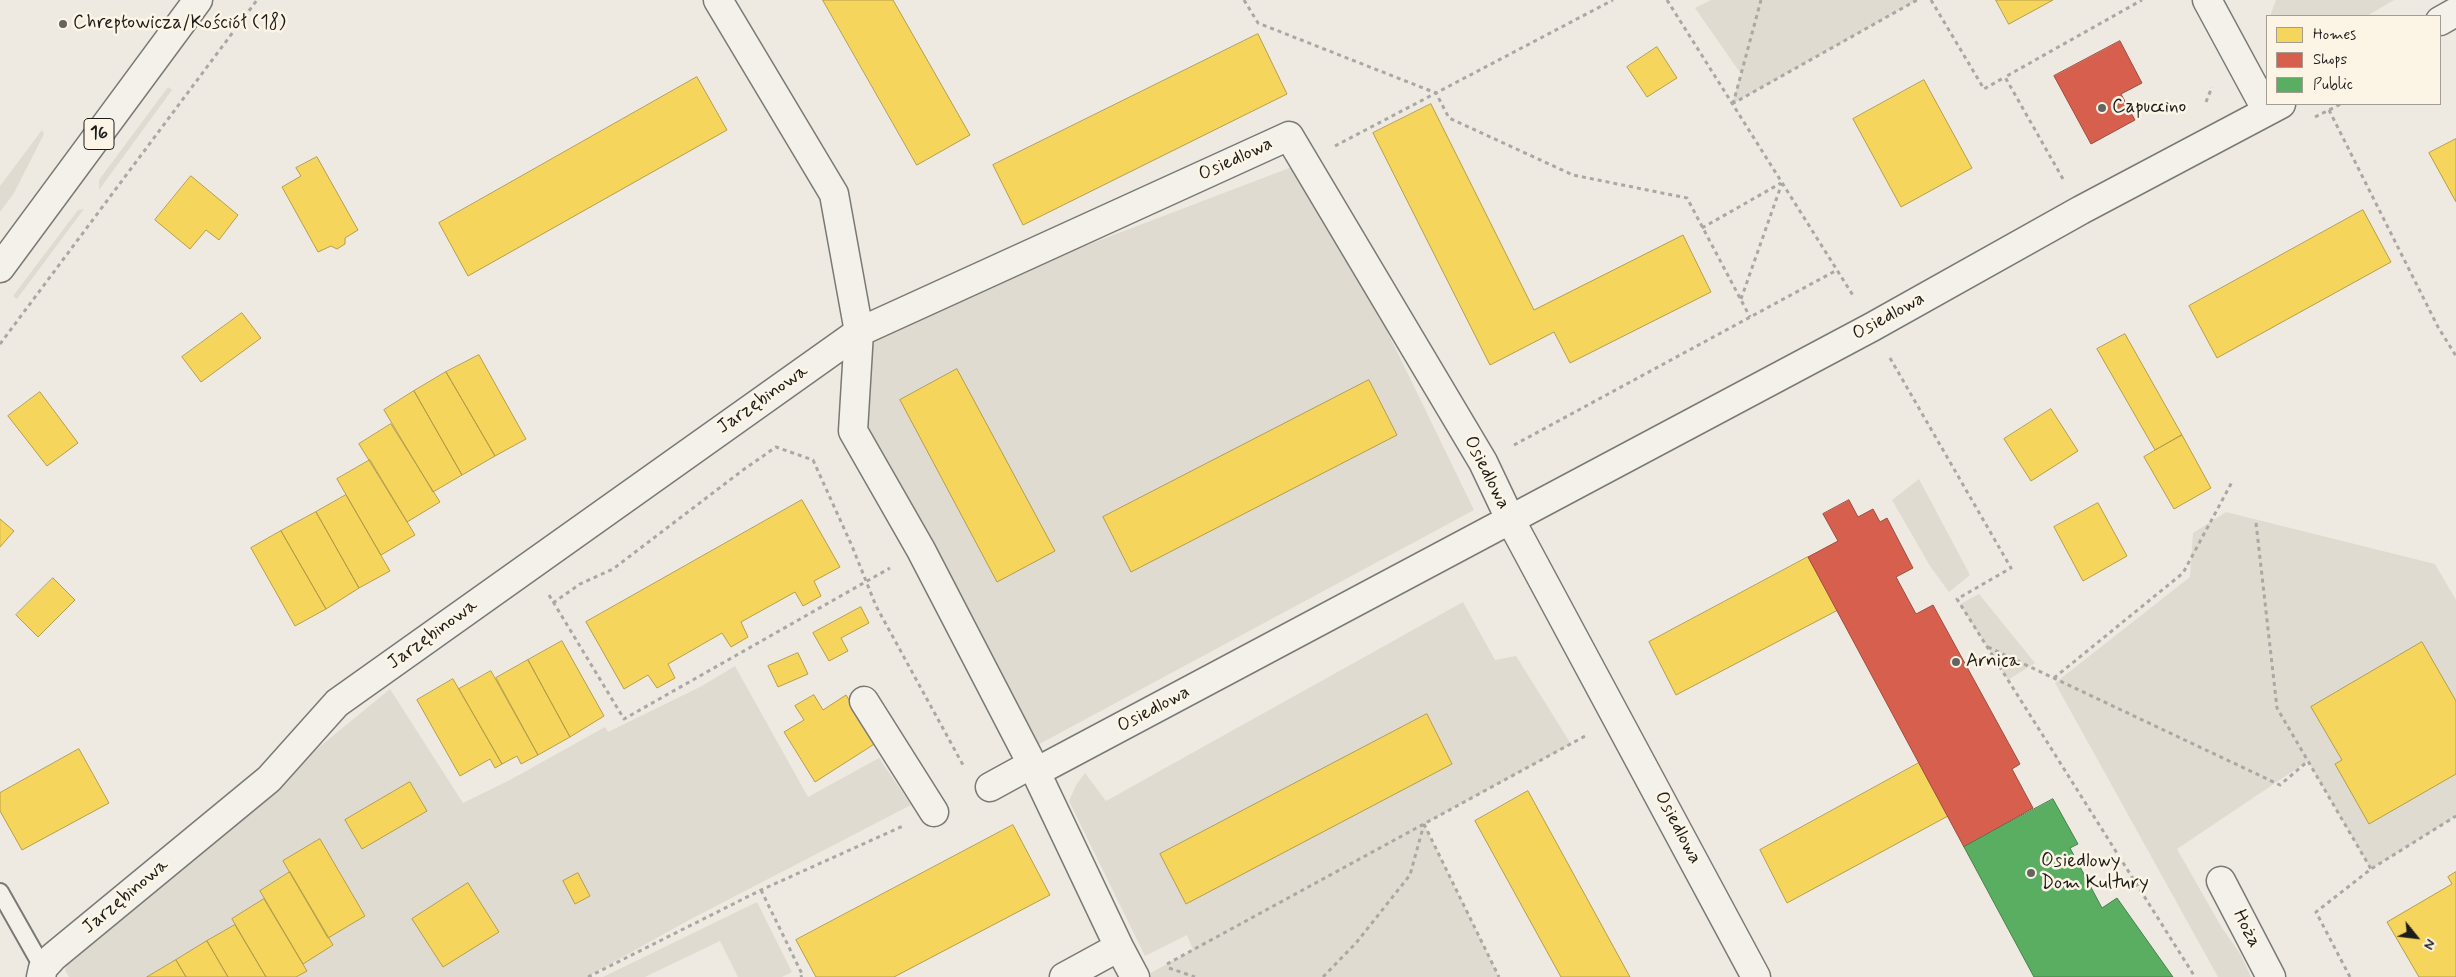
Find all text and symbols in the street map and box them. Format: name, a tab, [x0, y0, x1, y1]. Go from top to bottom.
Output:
place label: Chreptowicza/Kościół (18)	[73, 13, 286, 35]
legend	[2266, 15, 2441, 105]
marker: Chreptowicza/Kościół (18)	[57, 18, 69, 30]
text: Homes	[2313, 25, 2356, 45]
text: Shops	[2313, 50, 2347, 70]
text: Public	[2313, 75, 2353, 95]
place label: Capuccino	[2112, 97, 2186, 119]
marker: Capuccino	[2096, 102, 2108, 114]
road number: 16	[84, 118, 114, 150]
street label: Osiedlowa	[1195, 133, 1277, 187]
street label: Osiedlowa	[1849, 288, 1929, 346]
street label: Jarzębinowa	[713, 360, 813, 440]
street label: Osiedlowa	[1458, 433, 1514, 513]
street label: Jarzębinowa	[384, 595, 482, 675]
place label: Arnica	[1966, 651, 2020, 673]
marker: Arnica	[1950, 656, 1962, 668]
street label: Osiedlowa	[1114, 681, 1194, 739]
street label: Osiedlowa	[1648, 788, 1706, 868]
place label: Osiedlowy Dom Kultury	[2041, 851, 2149, 895]
street label: Jarzębinowa	[78, 854, 174, 940]
marker: Osiedlowy Dom Kultury	[2025, 867, 2037, 879]
street label: Hoża	[2227, 906, 2265, 952]
north arrow	[2391, 912, 2441, 962]
text: N	[2419, 936, 2439, 953]

